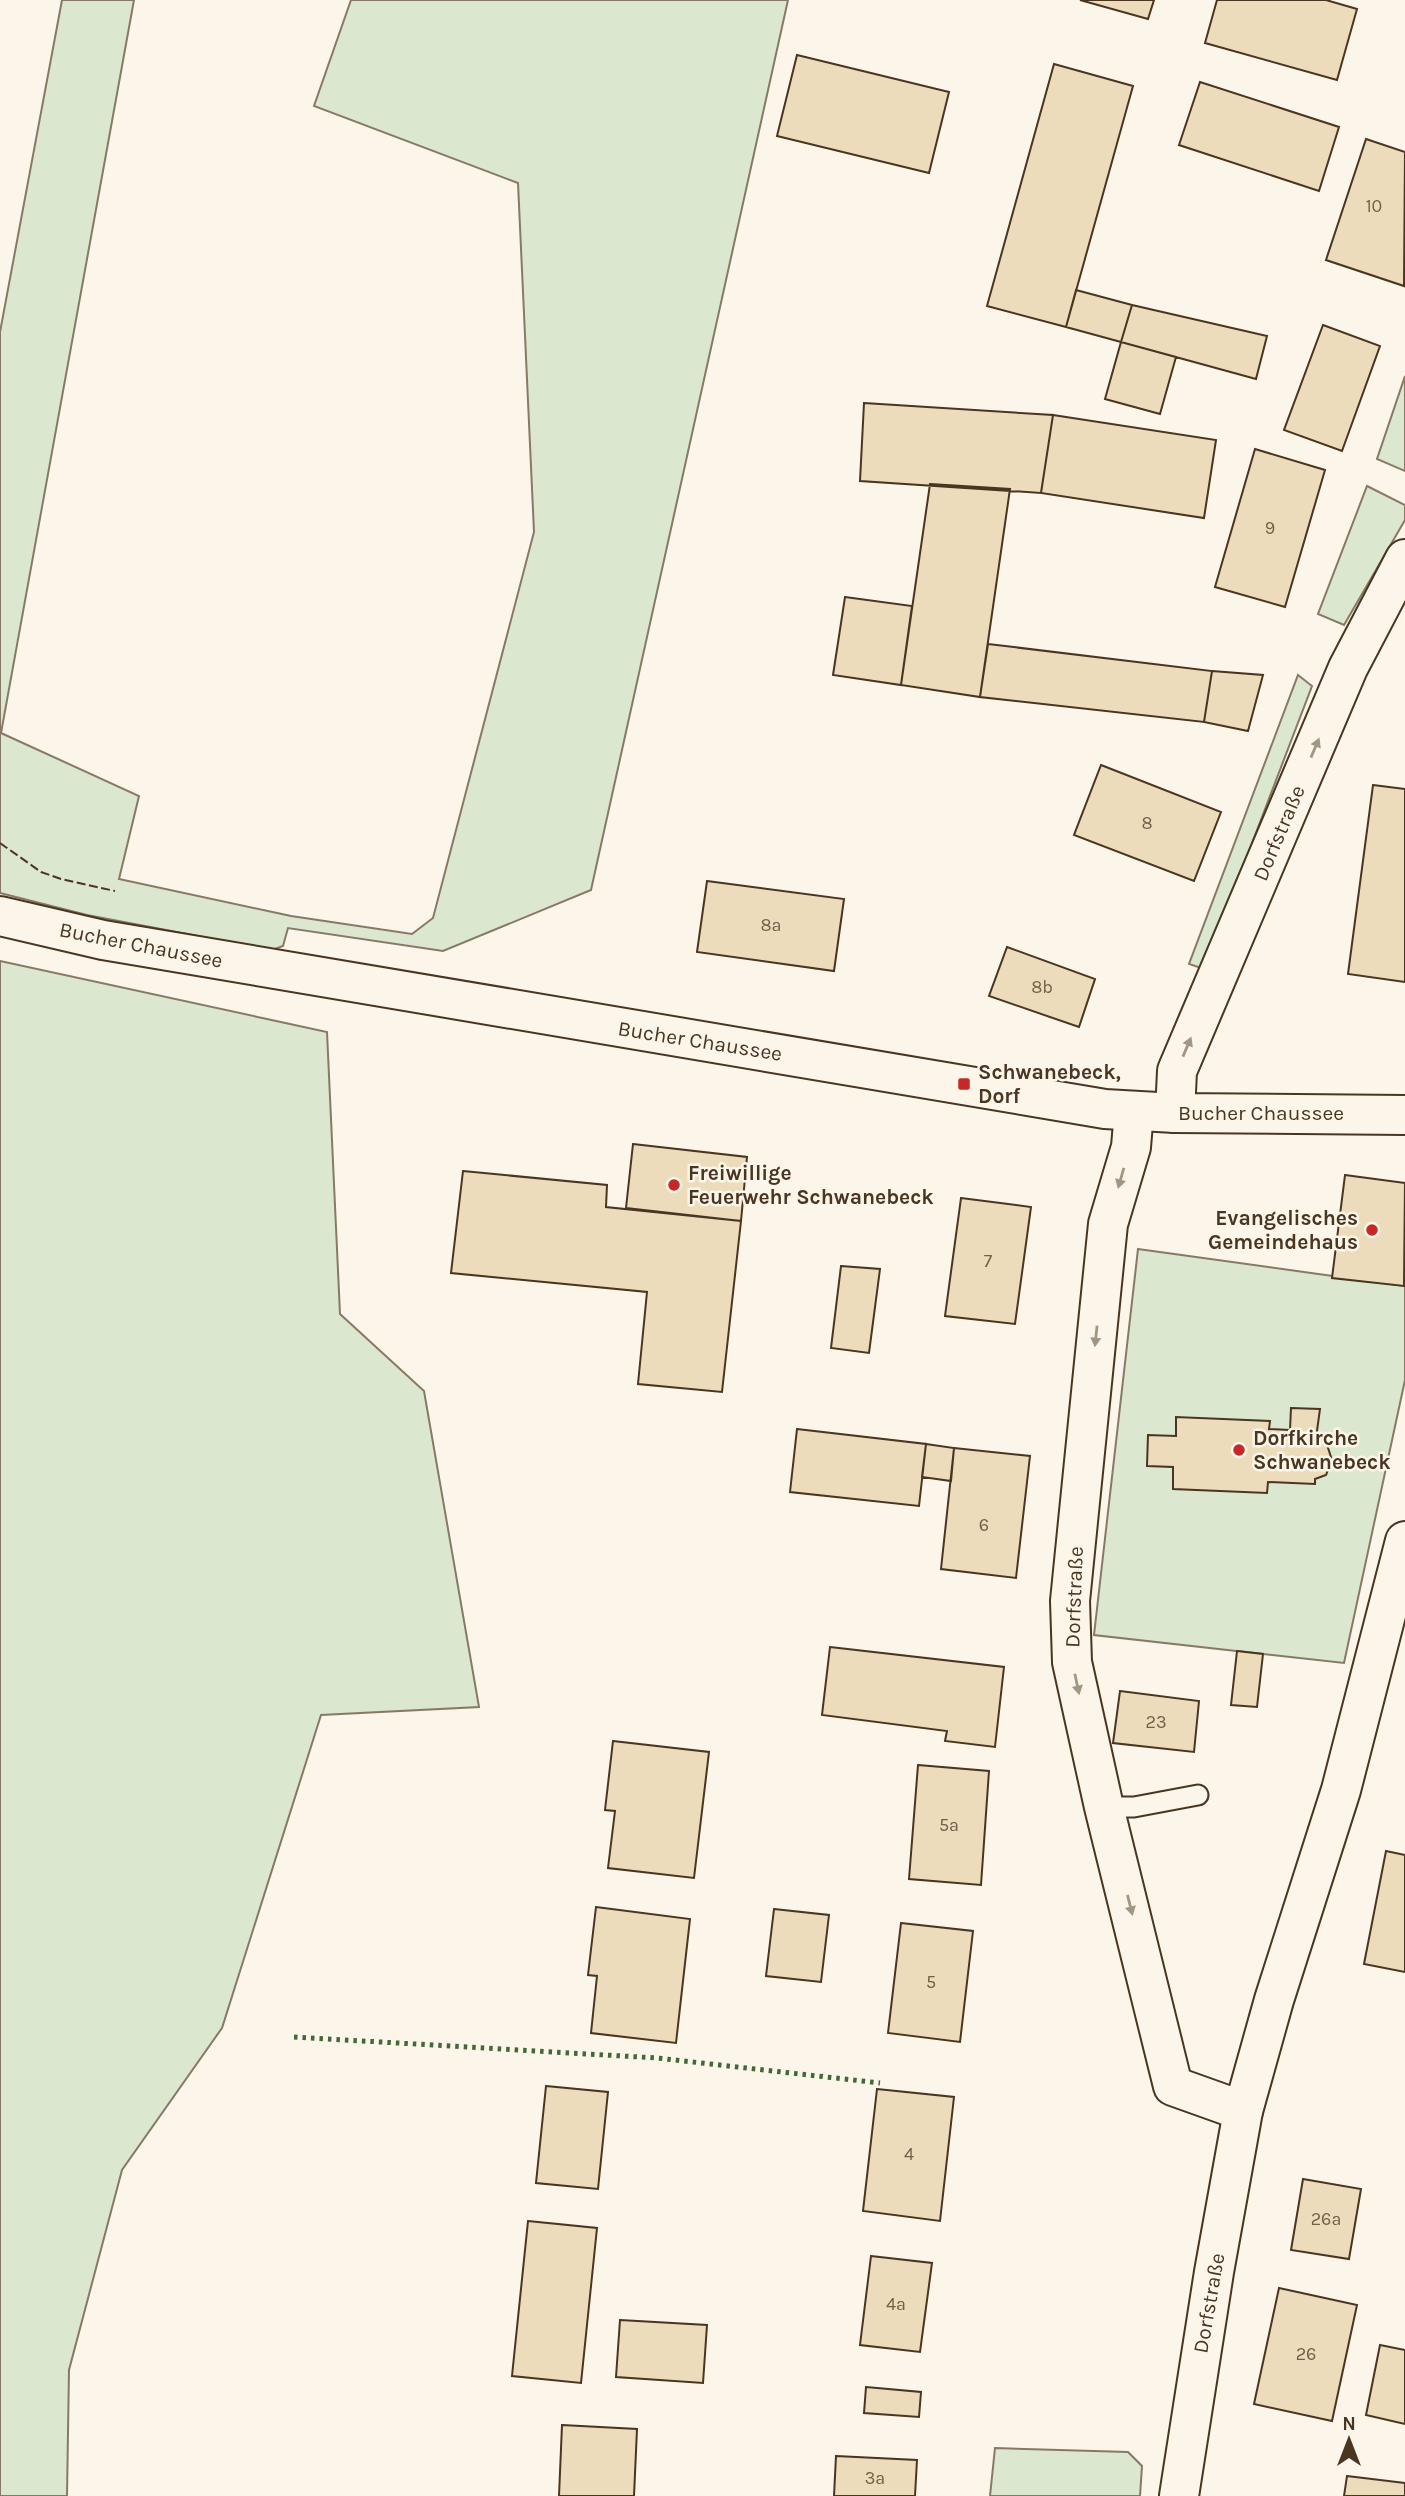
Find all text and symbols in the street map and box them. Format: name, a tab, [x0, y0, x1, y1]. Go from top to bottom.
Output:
house number: 10	[1366, 195, 1382, 217]
house number: 9	[1265, 517, 1275, 539]
one-way arrow	[1309, 737, 1320, 758]
street label: Dorfstraße	[1248, 782, 1310, 884]
house number: 8	[1141, 812, 1153, 834]
house number: 8a	[761, 914, 781, 936]
street label: Bucher Chaussee	[57, 917, 225, 973]
house number: 8b	[1031, 976, 1053, 998]
street label: Bucher Chaussee	[616, 1016, 784, 1066]
one-way arrow	[1181, 1037, 1193, 1057]
place label: Schwanebeck, Dorf	[978, 1060, 1121, 1108]
marker: Schwanebeck, Dorf	[956, 1076, 972, 1092]
street label: Bucher Chaussee	[1178, 1101, 1344, 1125]
place label: Freiwillige Feuerwehr Schwanebeck	[688, 1161, 934, 1209]
one-way arrow	[1116, 1168, 1126, 1189]
marker: Freiwillige Feuerwehr Schwanebeck	[666, 1177, 682, 1193]
place label: Evangelisches Gemeindehaus	[1208, 1206, 1358, 1254]
marker: Evangelisches Gemeindehaus	[1364, 1222, 1380, 1238]
house number: 7	[984, 1250, 993, 1272]
one-way arrow	[1091, 1325, 1102, 1347]
place label: Dorfkirche Schwanebeck	[1253, 1426, 1391, 1474]
marker: Dorfkirche Schwanebeck	[1231, 1442, 1247, 1458]
house number: 6	[979, 1514, 989, 1536]
street label: Dorfstraße	[1060, 1546, 1088, 1648]
one-way arrow	[1071, 1673, 1082, 1695]
house number: 23	[1145, 1711, 1167, 1733]
house number: 5a	[939, 1814, 959, 1836]
one-way arrow	[1125, 1894, 1136, 1916]
house number: 5	[926, 1971, 936, 1993]
house number: 4	[904, 2143, 914, 2165]
house number: 26a	[1311, 2208, 1341, 2230]
street label: Dorfstraße	[1188, 2251, 1230, 2355]
house number: 4a	[886, 2293, 906, 2315]
house number: 26	[1296, 2343, 1316, 2365]
north arrow	[1314, 2405, 1384, 2475]
text: N	[1342, 2413, 1356, 2435]
house number: 3a	[865, 2467, 885, 2489]

